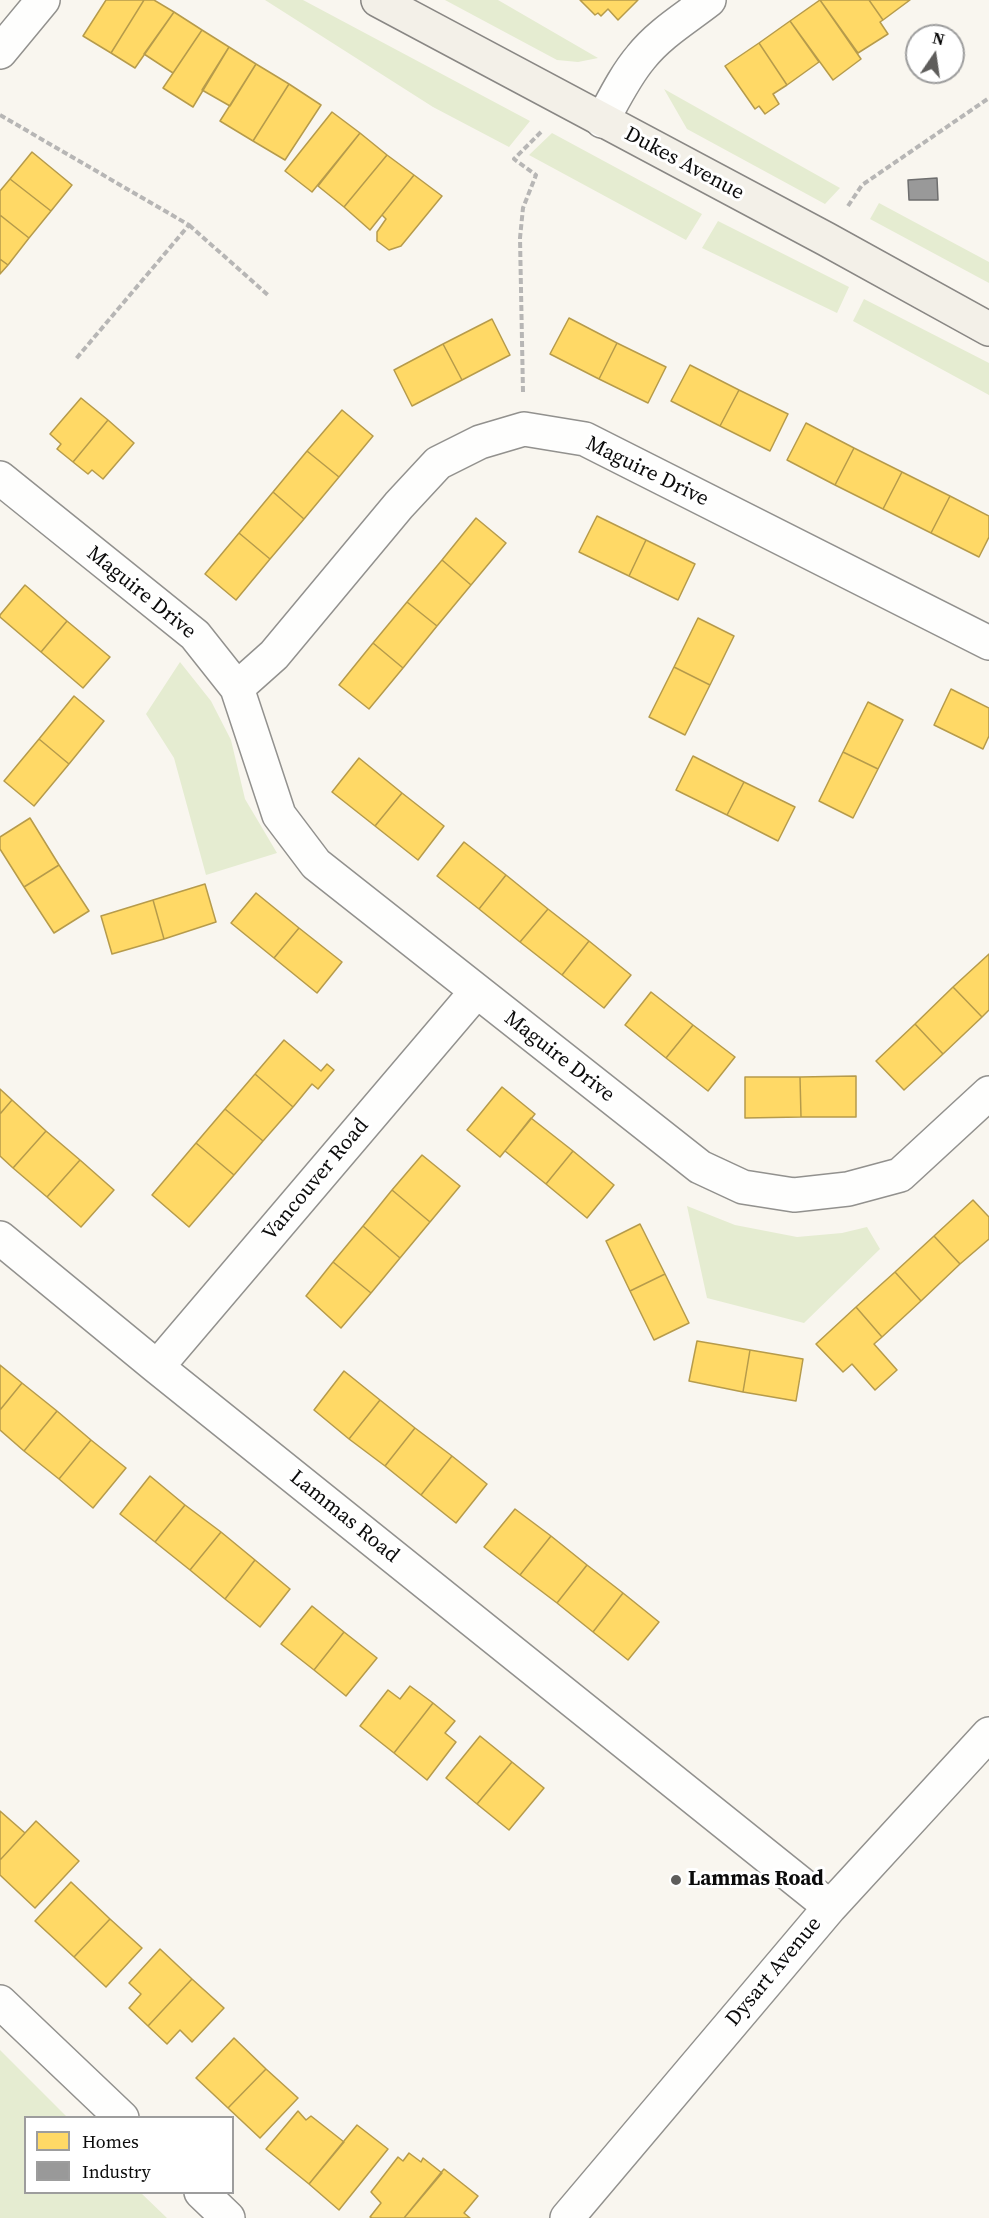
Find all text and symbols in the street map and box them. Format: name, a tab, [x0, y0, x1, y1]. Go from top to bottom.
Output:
north arrow	[905, 24, 965, 84]
text: N	[930, 26, 947, 50]
street label: Dukes Avenue	[620, 122, 748, 206]
street label: Maguire Drive	[582, 431, 712, 513]
street label: Maguire Drive	[81, 541, 201, 645]
street label: Maguire Drive	[499, 1006, 619, 1108]
street label: Vancouver Road	[258, 1114, 374, 1246]
street label: Lammas Road	[284, 1465, 404, 1569]
place label: Lammas Road	[688, 1867, 824, 1893]
marker: Lammas Road	[669, 1873, 683, 1887]
street label: Dysart Avenue	[721, 1912, 827, 2032]
legend	[24, 2116, 234, 2194]
text: Homes	[82, 2129, 139, 2154]
text: Industry	[82, 2159, 151, 2184]

